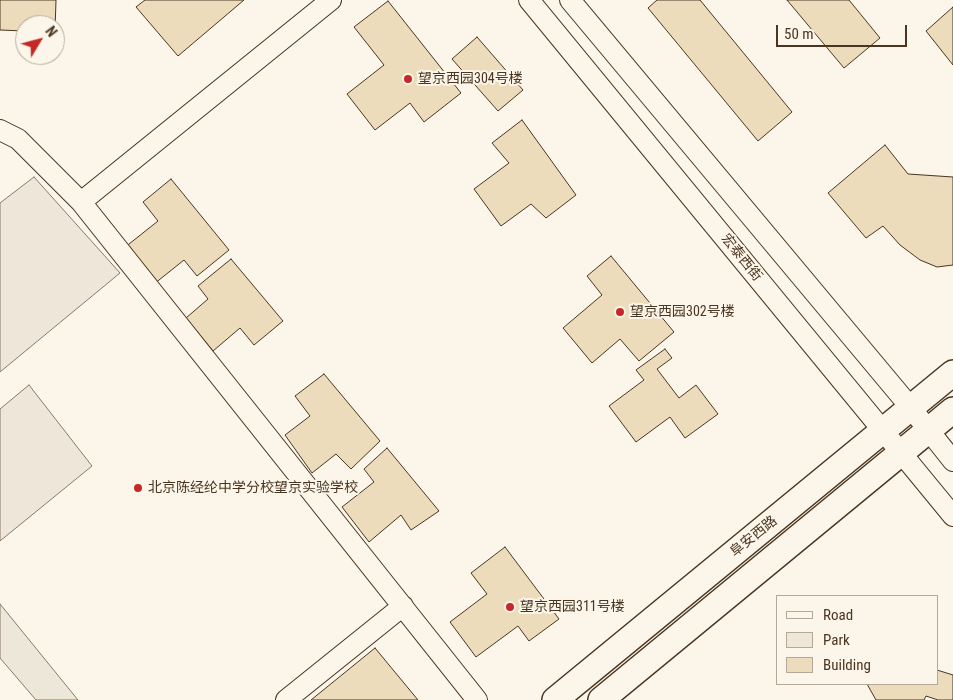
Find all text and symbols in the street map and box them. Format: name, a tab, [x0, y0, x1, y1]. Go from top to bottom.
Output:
north arrow	[15, 15, 65, 65]
scale bar	[778, 15, 909, 47]
text: N	[42, 23, 60, 40]
text: 50 m	[784, 25, 814, 43]
place label: 望京西园304号楼	[418, 71, 523, 87]
marker: 望京西园304号楼	[402, 73, 414, 85]
street label: 宏泰西街	[717, 231, 765, 285]
place label: 望京西园302号楼	[630, 304, 735, 320]
marker: 望京西园302号楼	[614, 306, 626, 318]
place label: 北京陈经纶中学分校望京实验学校	[148, 480, 358, 496]
marker: 北京陈经纶中学分校望京实验学校	[132, 482, 144, 494]
street label: 阜安西路	[727, 513, 781, 561]
legend	[776, 595, 938, 685]
place label: 望京西园311号楼	[520, 599, 625, 615]
marker: 望京西园311号楼	[504, 601, 516, 613]
text: Road	[823, 606, 853, 624]
text: Park	[823, 631, 850, 649]
text: Building	[823, 656, 871, 674]

